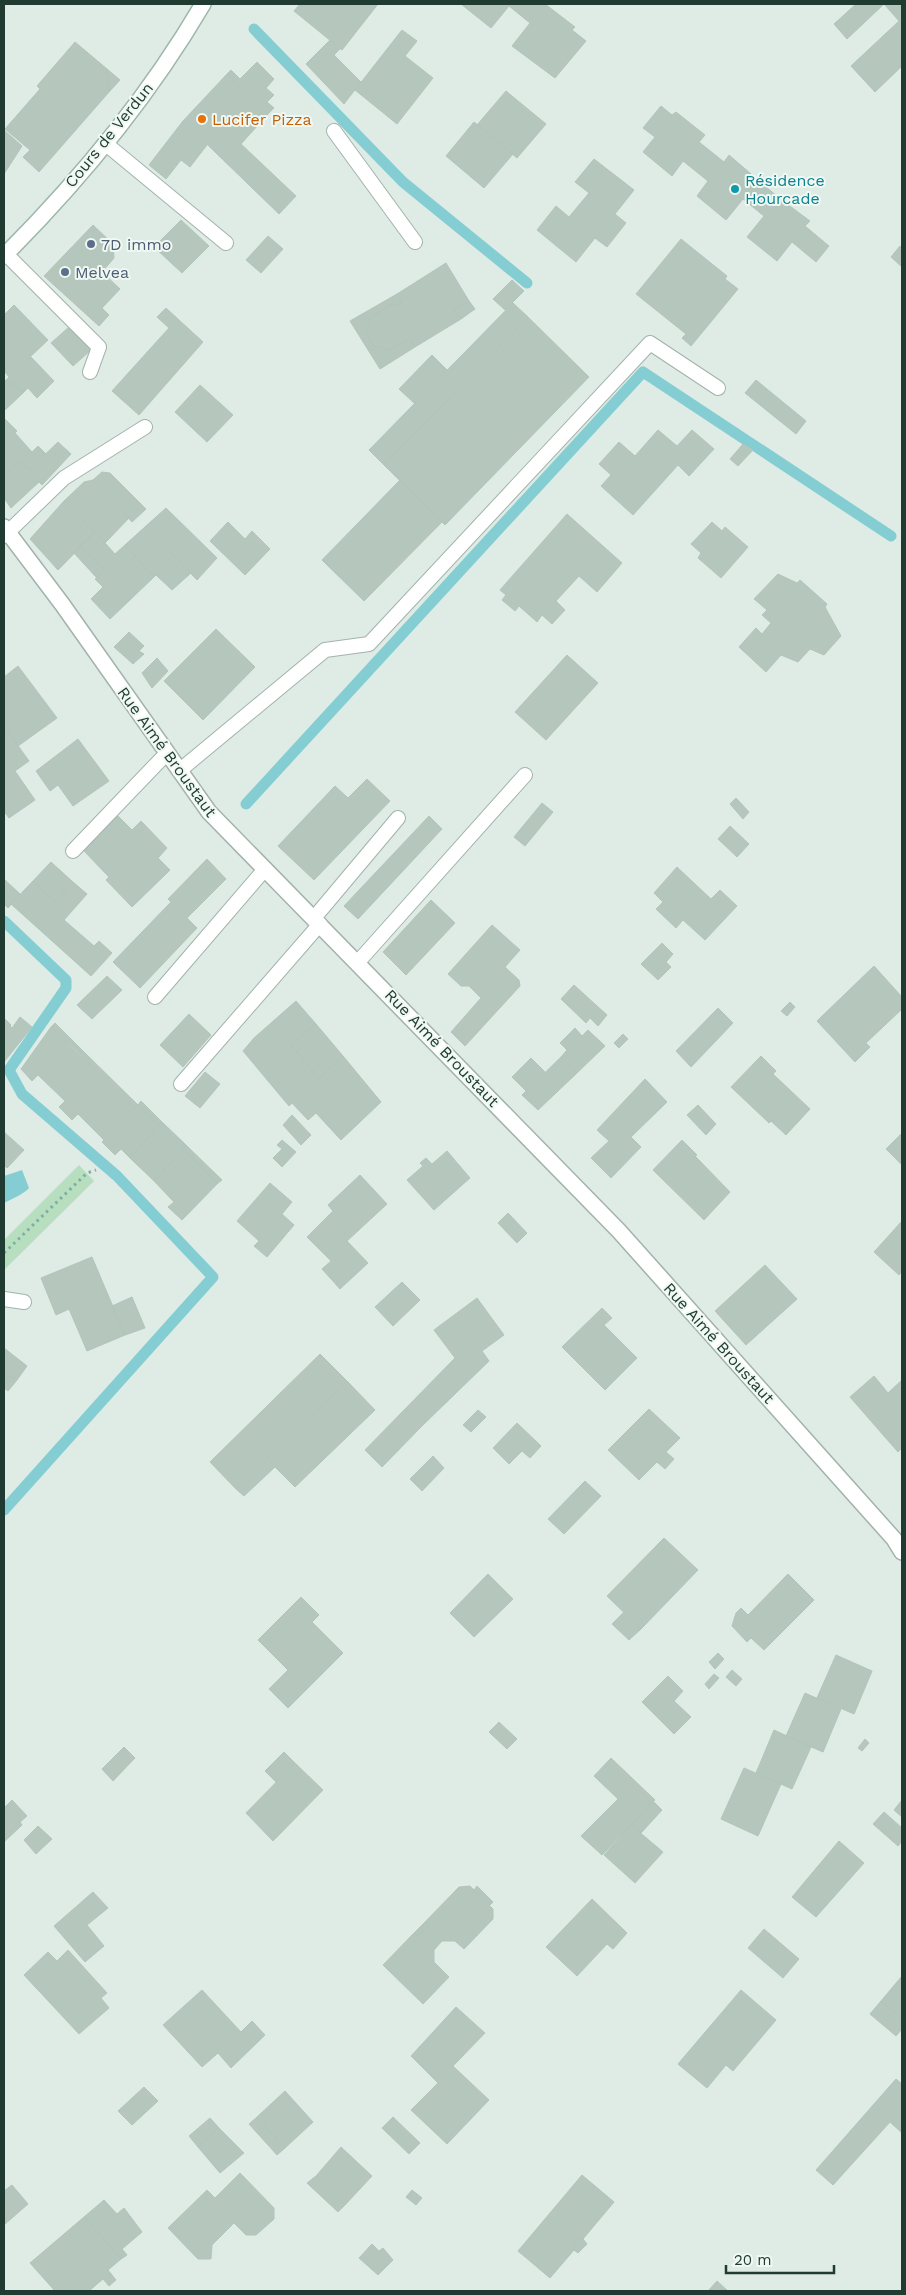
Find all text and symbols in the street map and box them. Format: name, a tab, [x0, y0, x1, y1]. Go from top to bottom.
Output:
street label: Cours de Verdun	[61, 79, 157, 191]
place label: Lucifer Pizza	[212, 110, 312, 129]
marker: Lucifer Pizza	[196, 113, 208, 125]
place label: Résidence Hourcade	[745, 171, 825, 208]
marker: Résidence Hourcade	[729, 183, 741, 195]
place label: 7D immo	[101, 235, 171, 254]
marker: 7D immo	[85, 238, 97, 250]
place label: Melvea	[75, 263, 129, 282]
marker: Melvea	[59, 266, 71, 278]
street label: Rue Aimé Broustaut	[113, 683, 221, 821]
street label: Rue Aimé Broustaut	[381, 985, 503, 1111]
street label: Rue Aimé Broustaut	[660, 1279, 778, 1408]
scale bar	[726, 2242, 834, 2274]
text: 20 m	[734, 2251, 772, 2269]

